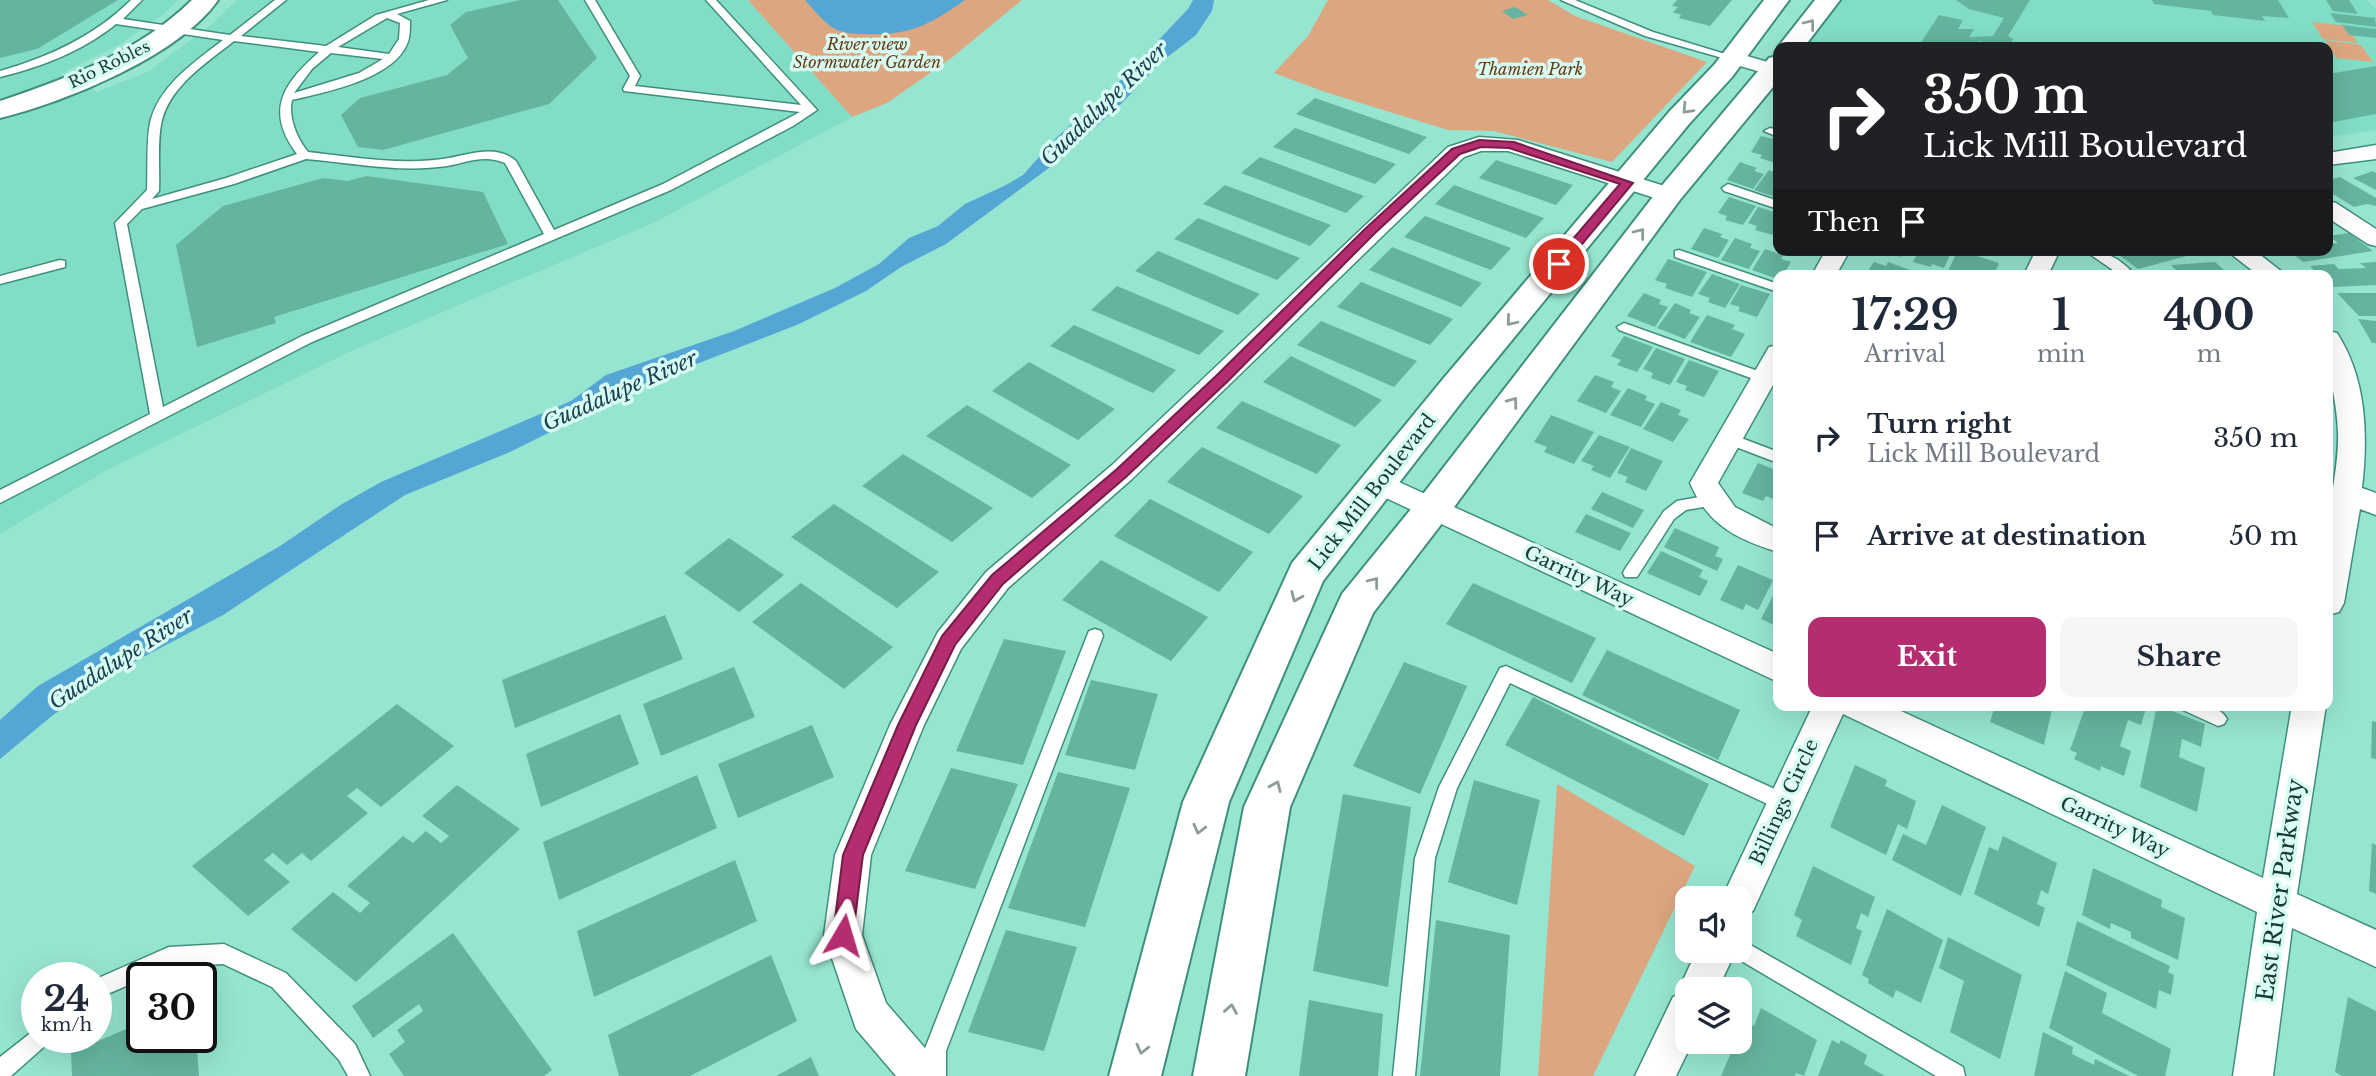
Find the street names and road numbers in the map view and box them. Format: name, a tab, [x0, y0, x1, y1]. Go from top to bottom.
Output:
street label: Rio Robles	[65, 36, 153, 92]
street label: Lick Mill Boulevard	[1304, 409, 1440, 575]
street label: Garrity Way	[1521, 541, 1637, 611]
street label: Billings Circle	[1745, 735, 1823, 869]
street label: East River Parkway	[2251, 777, 2310, 1003]
street label: Garrity Way	[2057, 792, 2173, 862]

